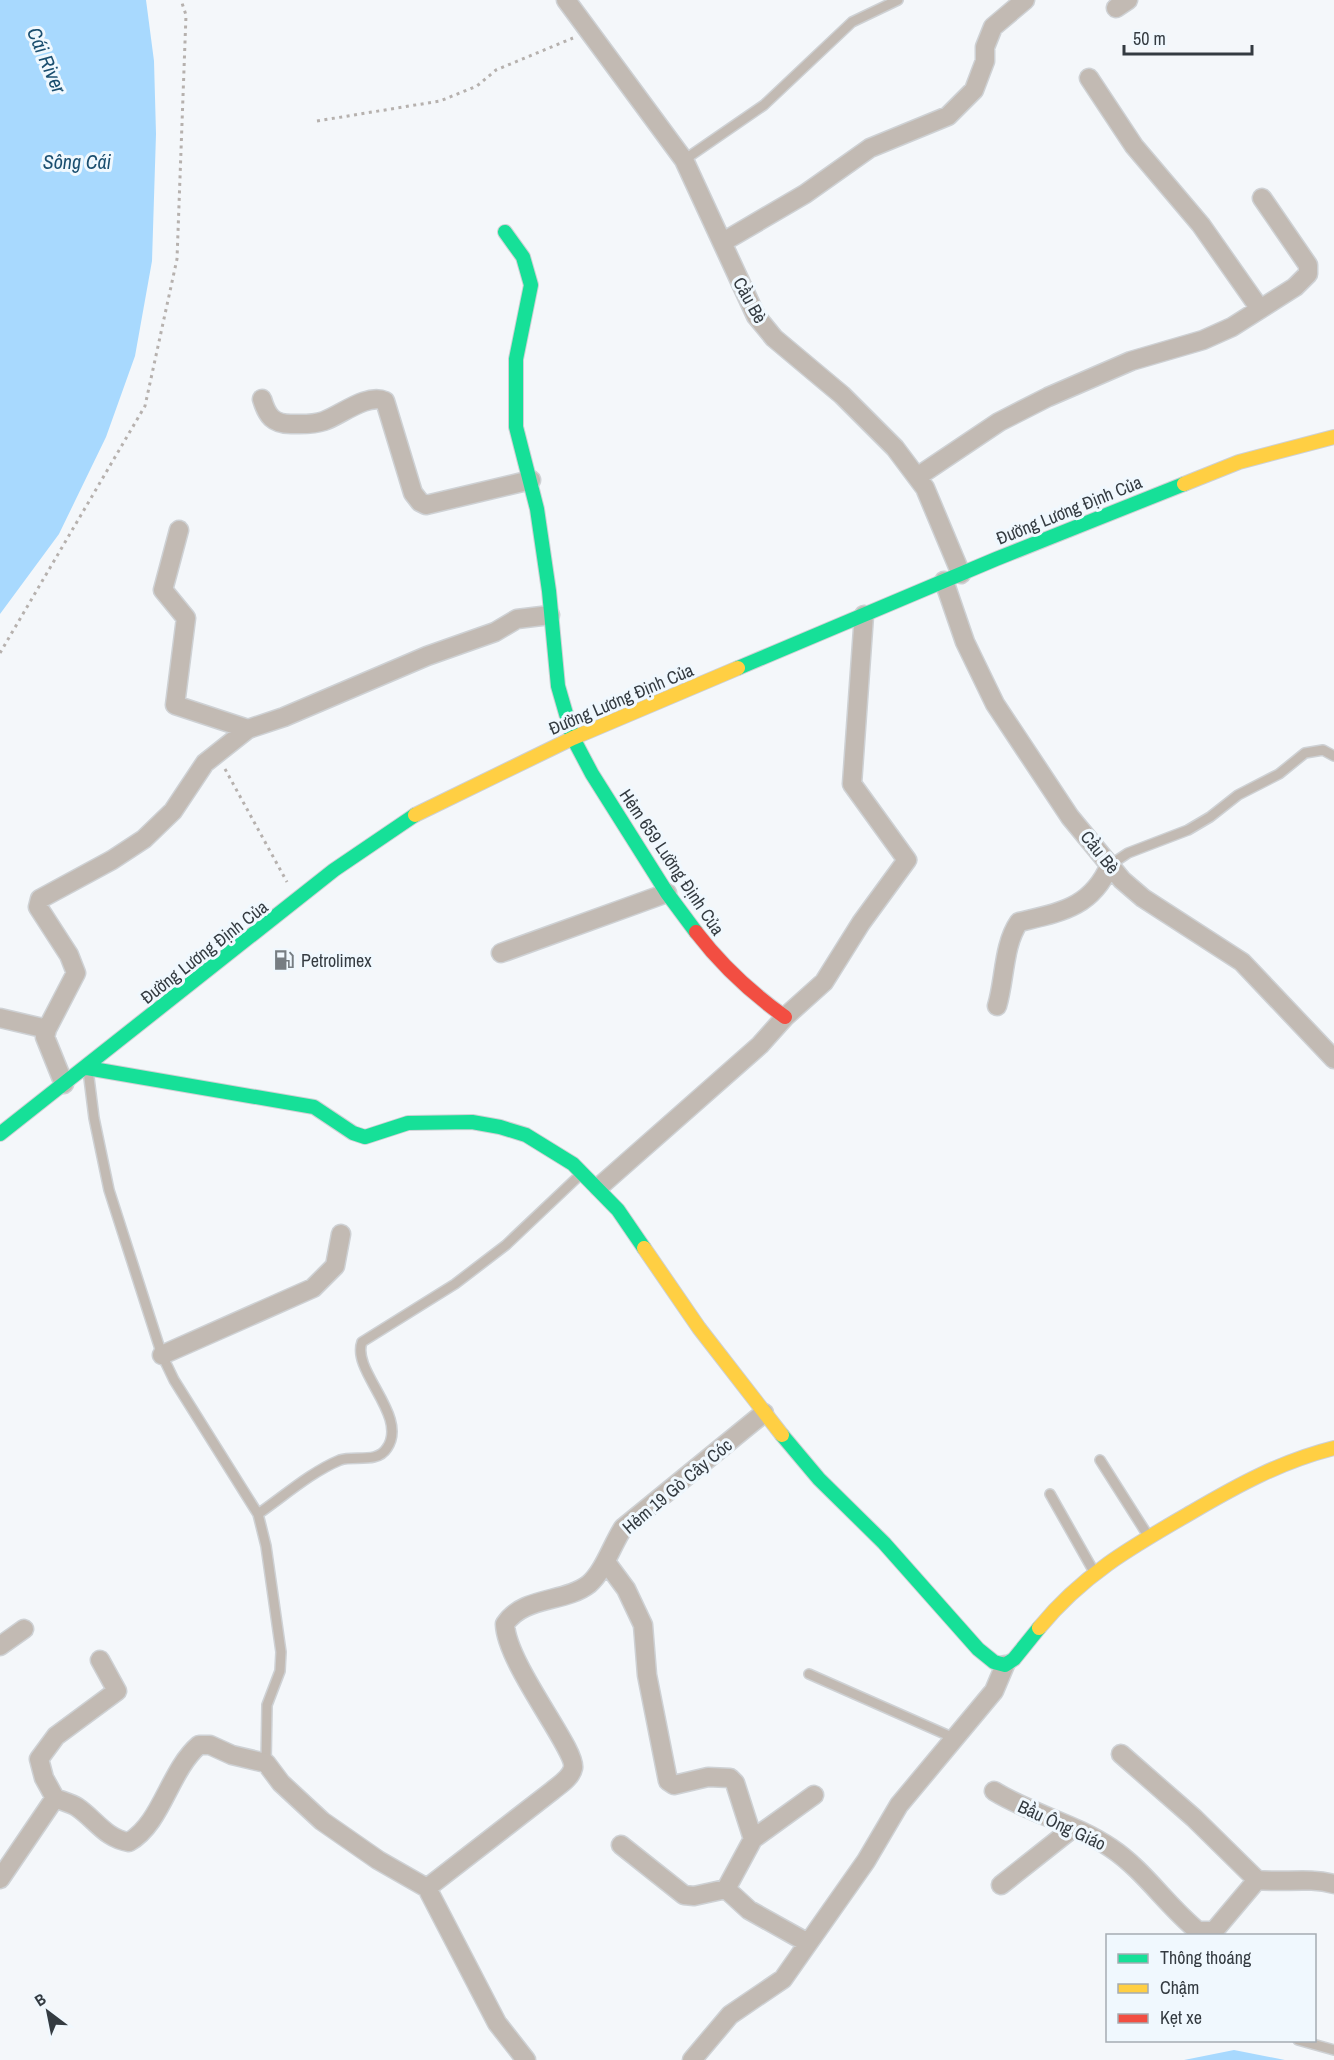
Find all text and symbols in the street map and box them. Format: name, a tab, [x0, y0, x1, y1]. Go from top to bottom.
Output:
scale bar	[1124, 18, 1252, 56]
water label: Cái River	[21, 23, 73, 98]
text: 50 m	[1133, 26, 1166, 51]
water label: Sông Cái	[43, 148, 112, 175]
street label: Cầu Bè	[727, 272, 773, 328]
street label: Đường Lương Định Của	[992, 469, 1146, 551]
street label: Đường Lương Định Của	[545, 657, 697, 741]
street label: Hẻm 659 Lường Định Của	[614, 784, 730, 940]
street label: Cầu Bè	[1075, 825, 1125, 879]
street label: Đường Lương Định Của	[135, 894, 273, 1010]
fuel station icon: Petrolimex	[272, 948, 296, 972]
place label: Petrolimex	[301, 948, 372, 973]
street label: Hẻm 19 Gò Cây Cóc	[617, 1433, 737, 1539]
street label: Bầu Ông Giáo	[1014, 1794, 1110, 1856]
legend	[1106, 1934, 1316, 2042]
text: Thông thoáng	[1160, 1945, 1252, 1970]
text: Chậm	[1160, 1975, 1199, 2000]
north arrow	[18, 1982, 78, 2042]
text: B	[30, 1987, 50, 2011]
text: Kẹt xe	[1160, 2005, 1202, 2030]

